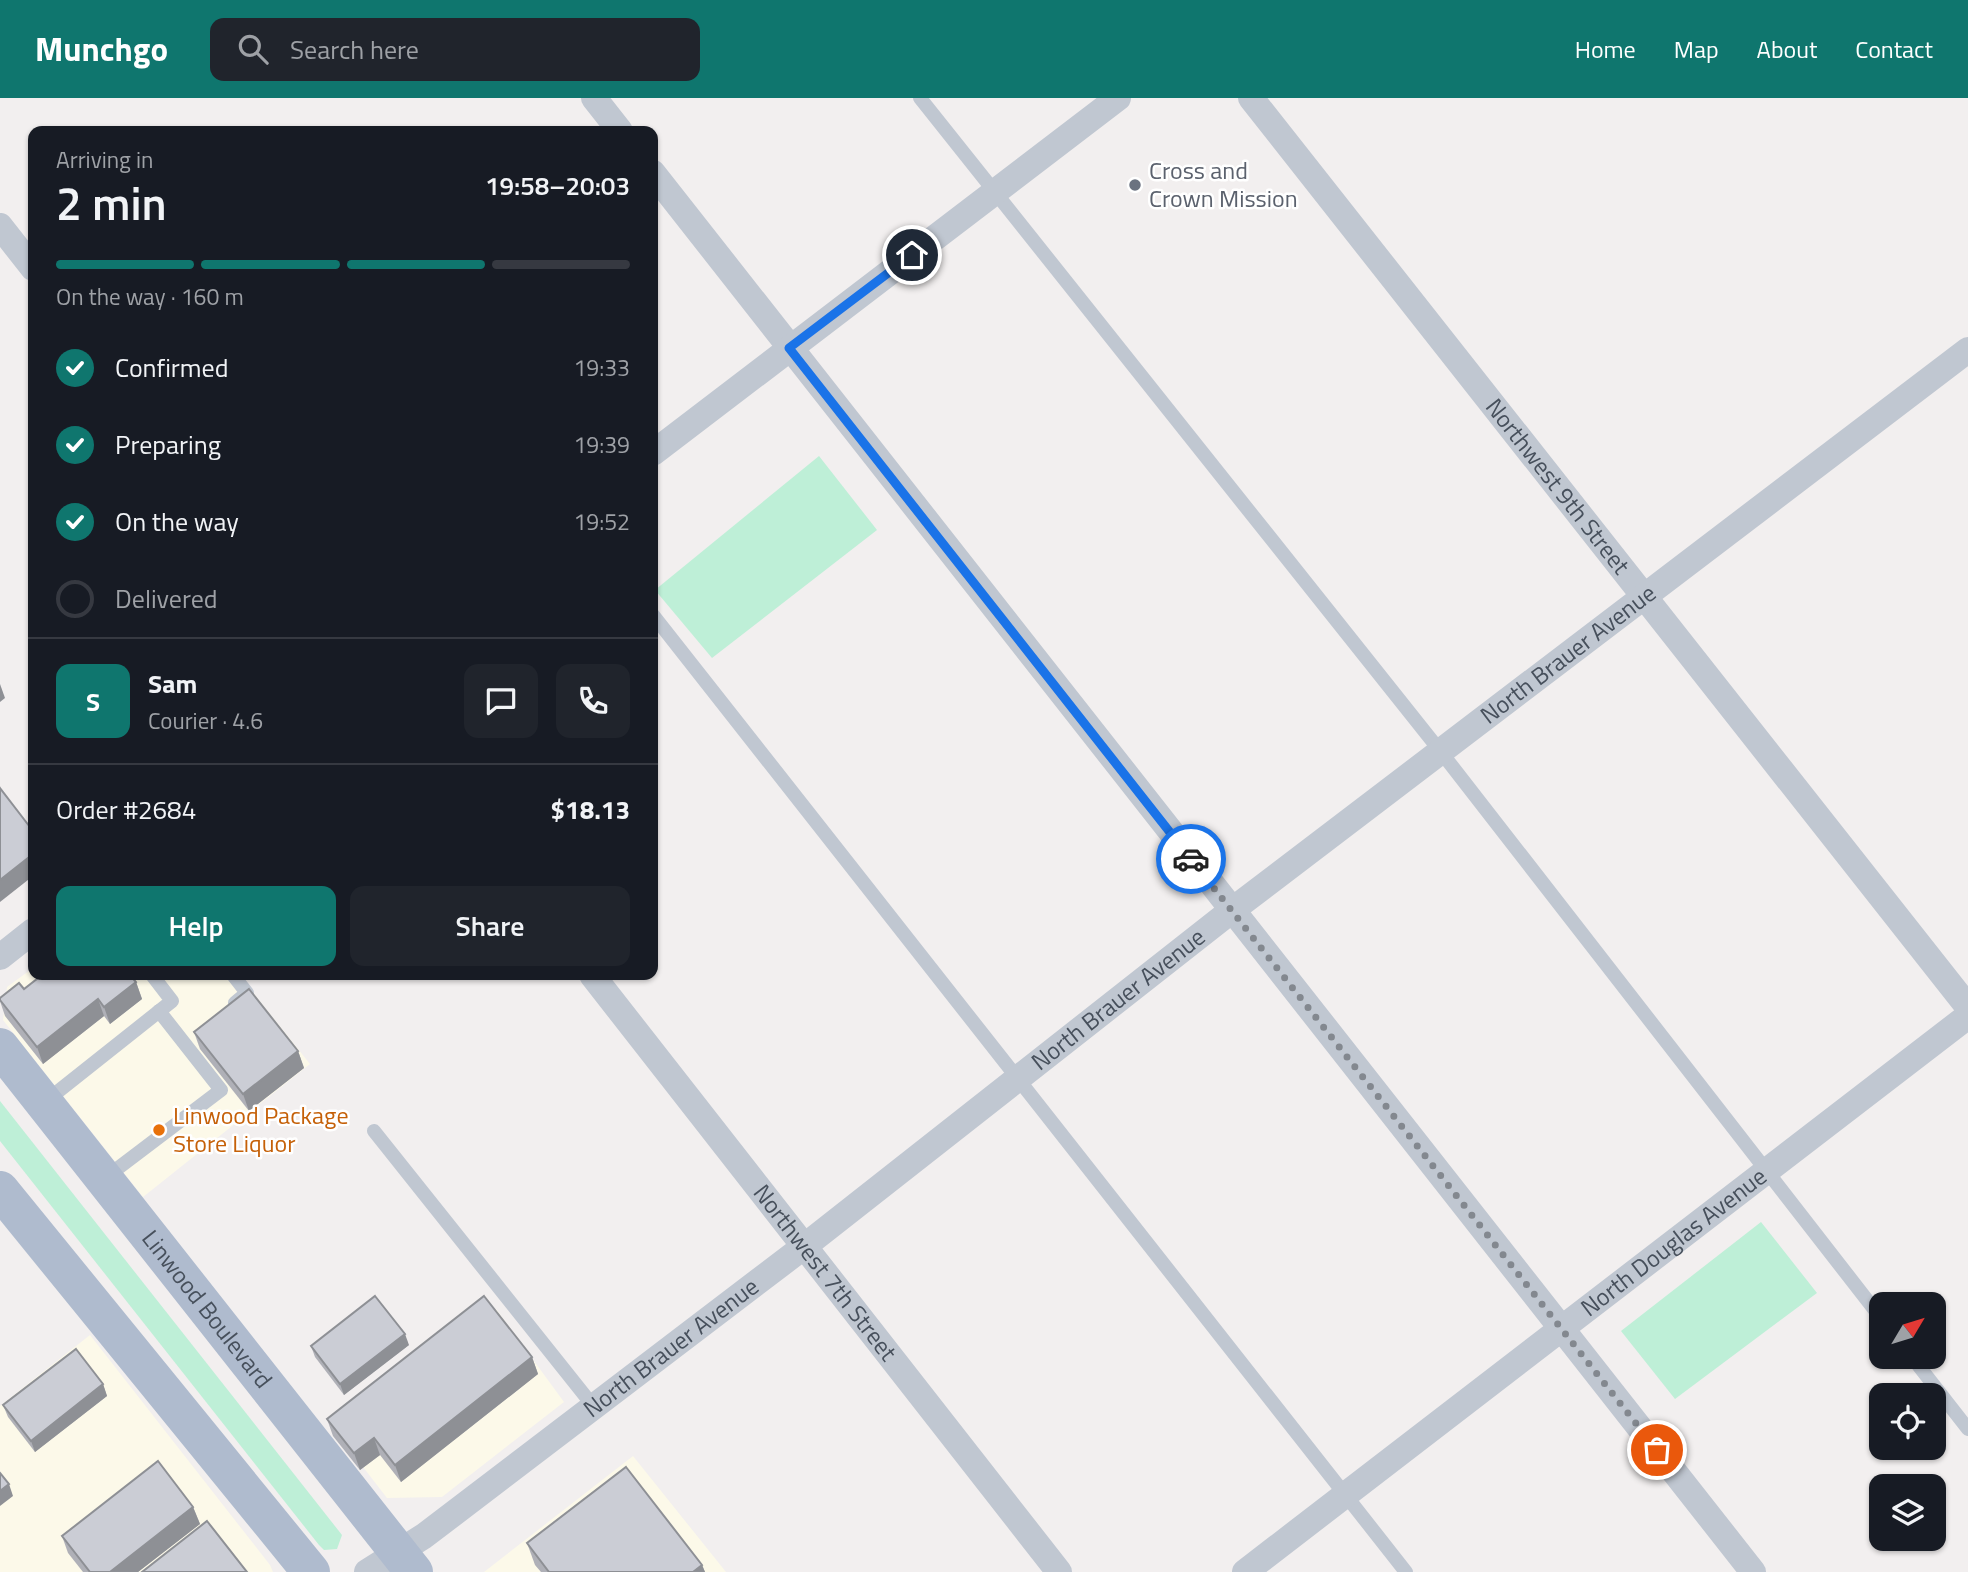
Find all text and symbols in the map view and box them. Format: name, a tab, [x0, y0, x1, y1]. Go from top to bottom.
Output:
search box	[210, 18, 700, 81]
text: Munchgo	[35, 24, 168, 74]
icon: search	[234, 30, 272, 68]
text: Search here	[290, 30, 419, 69]
text: Home	[1575, 31, 1636, 67]
text: Map	[1674, 31, 1719, 67]
text: About	[1757, 31, 1817, 67]
text: Contact	[1855, 31, 1933, 67]
text: Arriving in	[56, 142, 153, 177]
place label: Cross and Crown Mission	[1149, 152, 1298, 216]
text: 19:58–20:03	[485, 166, 630, 205]
text: 2 min	[56, 168, 167, 238]
marker: Cross and Crown Mission	[1127, 177, 1143, 193]
pin	[882, 225, 942, 285]
icon: home	[893, 236, 931, 274]
text: On the way · 160 m	[56, 279, 244, 314]
text: Confirmed	[115, 348, 229, 387]
icon: check	[56, 349, 94, 387]
text: 19:33	[573, 350, 630, 385]
street label: Northwest 9th Street	[1477, 390, 1640, 582]
text: Preparing	[115, 425, 221, 464]
icon: check	[56, 426, 94, 464]
text: 19:39	[573, 427, 630, 462]
text: On the way	[115, 502, 239, 541]
icon: check	[56, 503, 94, 541]
text: 19:52	[573, 504, 630, 539]
street label: North Brauer Avenue	[1472, 575, 1663, 732]
text: Delivered	[115, 579, 218, 618]
text: Sam	[148, 664, 197, 703]
button: chat	[464, 664, 538, 738]
button: phone	[556, 664, 630, 738]
text: S	[86, 682, 100, 721]
text: Courier · 4.6	[148, 703, 263, 738]
text: Order #2684	[56, 790, 196, 829]
text: $18.13	[551, 790, 630, 829]
courier	[1156, 824, 1226, 894]
icon: car	[1172, 840, 1210, 878]
button: Help	[56, 886, 336, 966]
button: Share	[350, 886, 630, 966]
street label: North Brauer Avenue	[1023, 919, 1212, 1078]
place label: Linwood Package Store Liquor	[173, 1097, 349, 1161]
marker: Linwood Package Store Liquor	[151, 1122, 167, 1138]
street label: North Douglas Avenue	[1573, 1158, 1774, 1325]
street label: Northwest 7th Street	[745, 1176, 907, 1369]
street label: Linwood Boulevard	[134, 1222, 281, 1396]
street label: North Brauer Avenue	[575, 1268, 766, 1426]
north arrow	[1869, 1292, 1946, 1368]
map controls	[1869, 1292, 1946, 1551]
button: locate	[1869, 1383, 1946, 1460]
pin	[1627, 1420, 1687, 1480]
icon: bag	[1638, 1431, 1676, 1469]
button: layers	[1869, 1474, 1946, 1551]

